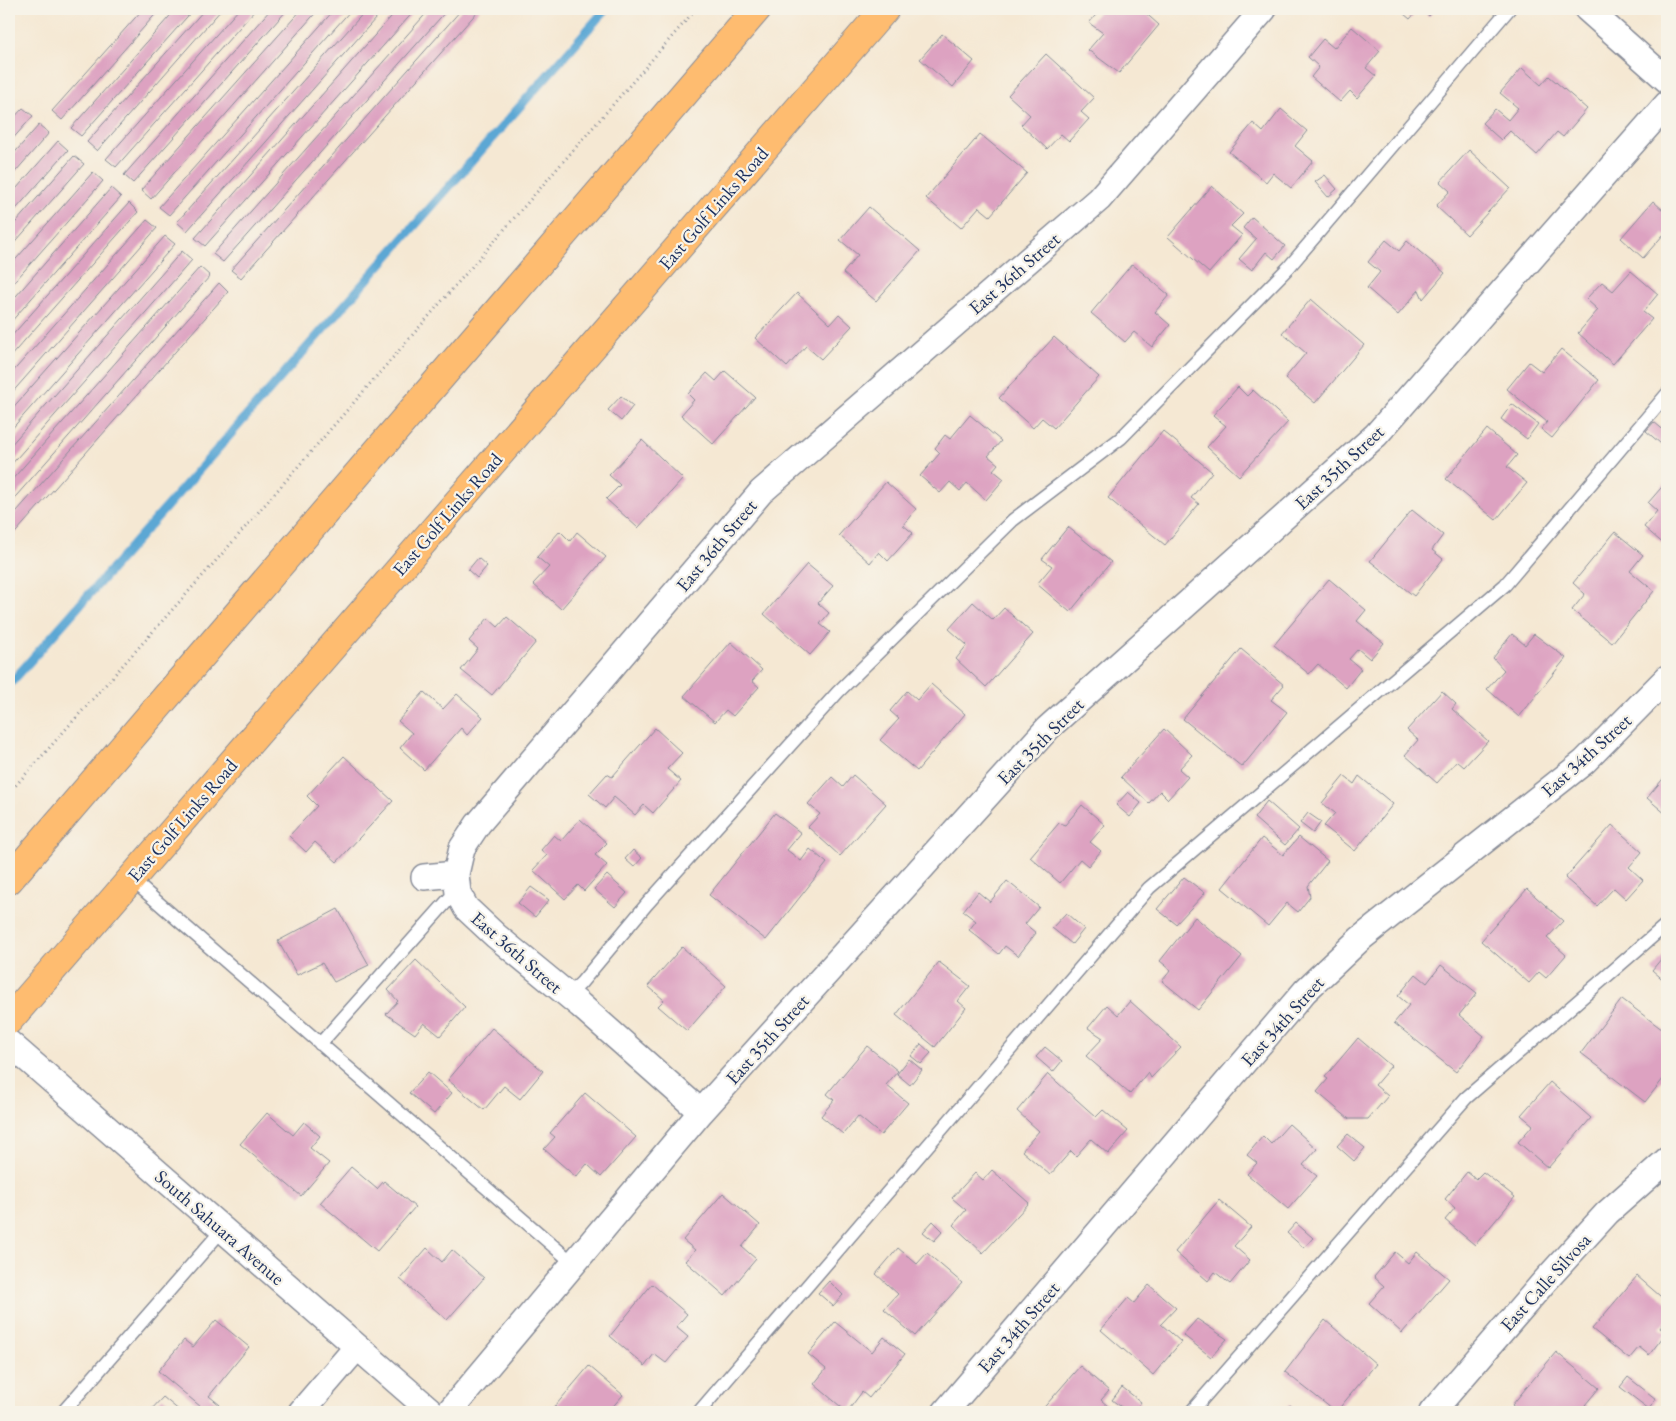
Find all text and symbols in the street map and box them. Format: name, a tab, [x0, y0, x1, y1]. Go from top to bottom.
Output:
street label: East Golf Links Road	[653, 141, 774, 275]
street label: East 36th Street	[963, 227, 1065, 320]
street label: East 35th Street	[1289, 420, 1389, 515]
street label: East Golf Links Road	[387, 447, 508, 581]
street label: East 36th Street	[670, 494, 762, 597]
street label: East 35th Street	[991, 692, 1089, 790]
street label: East 34th Street	[1536, 708, 1637, 803]
street label: East Golf Links Road	[122, 753, 243, 887]
street label: East 36th Street	[466, 906, 568, 999]
street label: East 34th Street	[1235, 971, 1330, 1072]
street label: East 35th Street	[720, 989, 815, 1090]
street label: South Sahuara Avenue	[150, 1164, 290, 1291]
street label: East Calle Silvosa	[1495, 1228, 1596, 1337]
street label: East 34th Street	[972, 1276, 1065, 1378]

